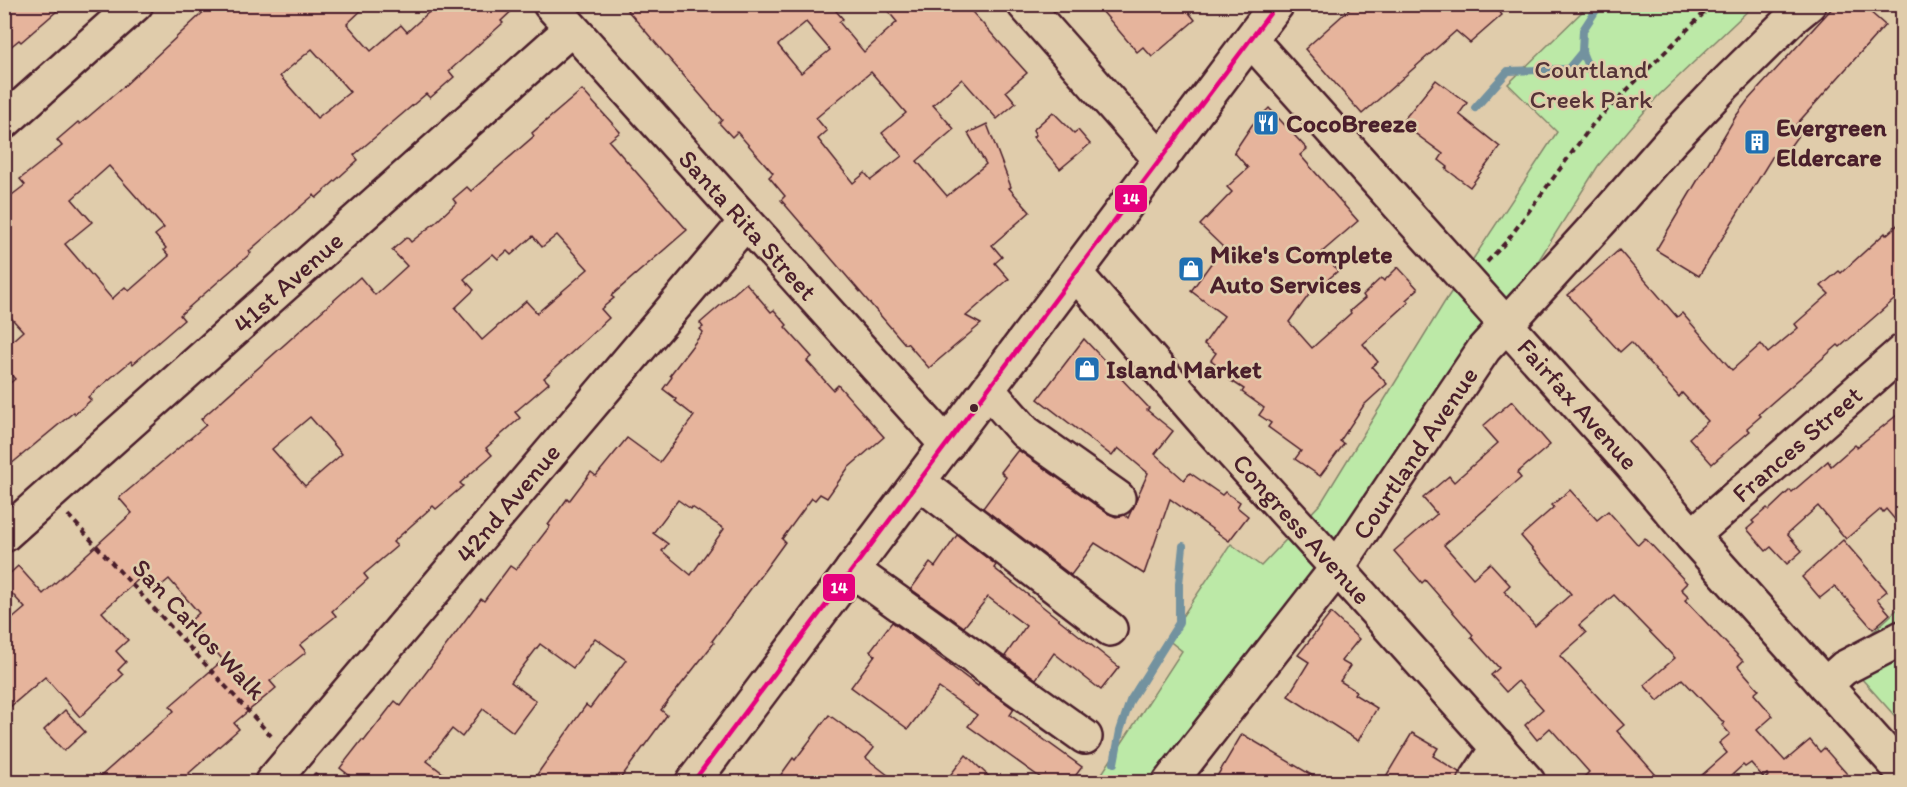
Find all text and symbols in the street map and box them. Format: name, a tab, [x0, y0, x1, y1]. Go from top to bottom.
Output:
park label: Courtland Creek Park	[1530, 53, 1653, 115]
place label: CocoBreeze	[1286, 107, 1417, 139]
restaurant icon: CocoBreeze	[1251, 108, 1281, 138]
place label: Evergreen Eldercare	[1776, 111, 1887, 173]
building icon: Evergreen Eldercare	[1742, 127, 1772, 157]
street label: Santa Rita Street	[672, 143, 824, 307]
line badge: 14	[1114, 184, 1148, 213]
text: 14	[1122, 189, 1140, 208]
street label: 41st Avenue	[226, 224, 350, 340]
place label: Mike's Complete Auto Services	[1209, 238, 1393, 300]
shop icon: Mike's Complete Auto Services	[1176, 254, 1206, 284]
street label: Fairfax Avenue	[1510, 332, 1646, 476]
place label: Island Market	[1106, 353, 1262, 385]
shop icon: Island Market	[1072, 354, 1102, 384]
street label: Courtland Avenue	[1345, 360, 1485, 546]
street label: Frances Street	[1725, 379, 1869, 509]
unlabelled marker	[968, 402, 980, 414]
street label: 42nd Avenue	[449, 437, 567, 569]
street label: Congress Avenue	[1226, 447, 1378, 611]
street label: San Carlos Walk	[125, 552, 273, 707]
line badge: 14	[822, 573, 856, 602]
text: 14	[830, 578, 848, 597]

